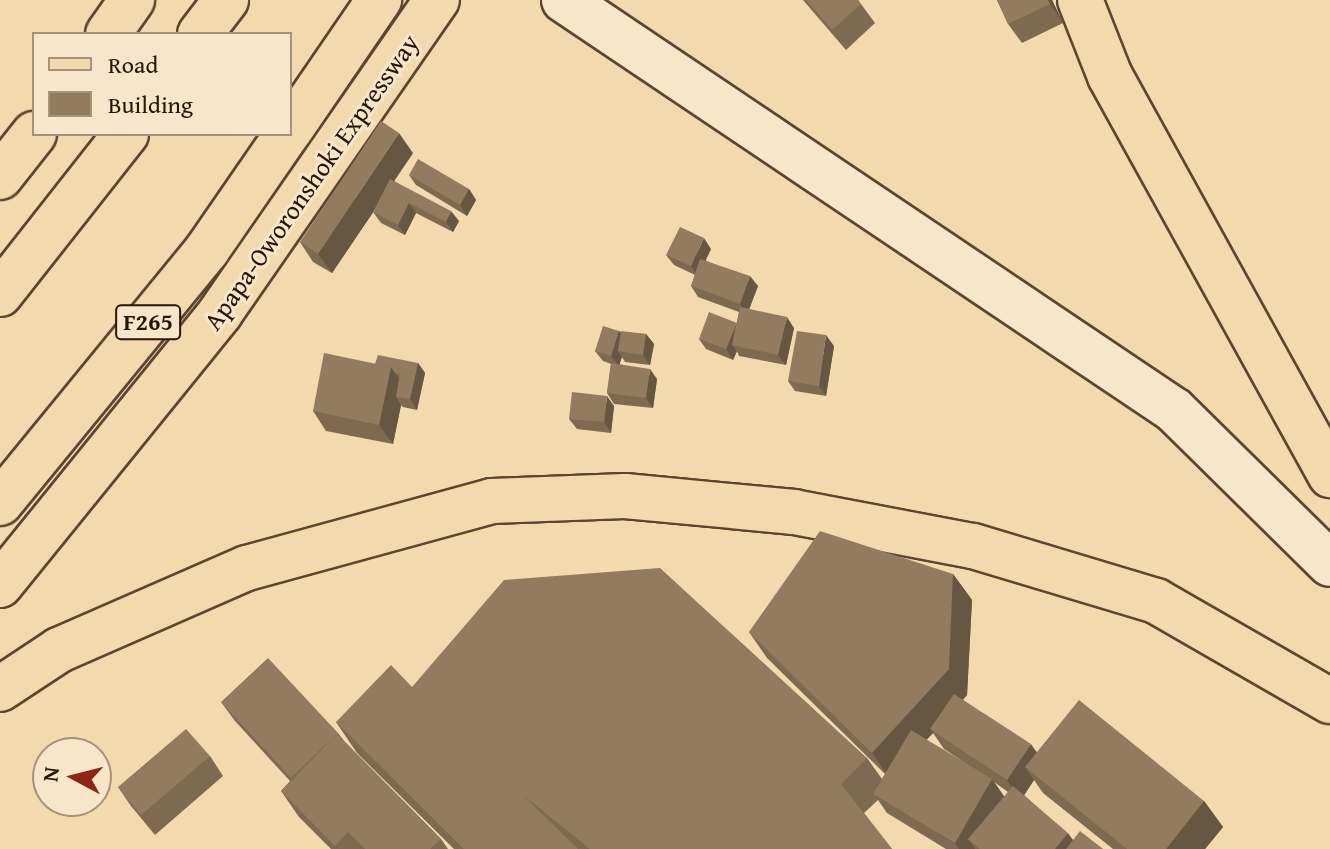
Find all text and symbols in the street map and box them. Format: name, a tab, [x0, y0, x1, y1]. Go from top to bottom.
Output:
street label: Apapa-Oworonshoki Expressway	[197, 28, 425, 336]
legend	[32, 32, 292, 136]
text: Road	[108, 47, 158, 82]
text: Building	[108, 87, 193, 122]
road number: F265	[114, 302, 182, 342]
north arrow	[32, 737, 112, 817]
text: N	[33, 765, 67, 784]

